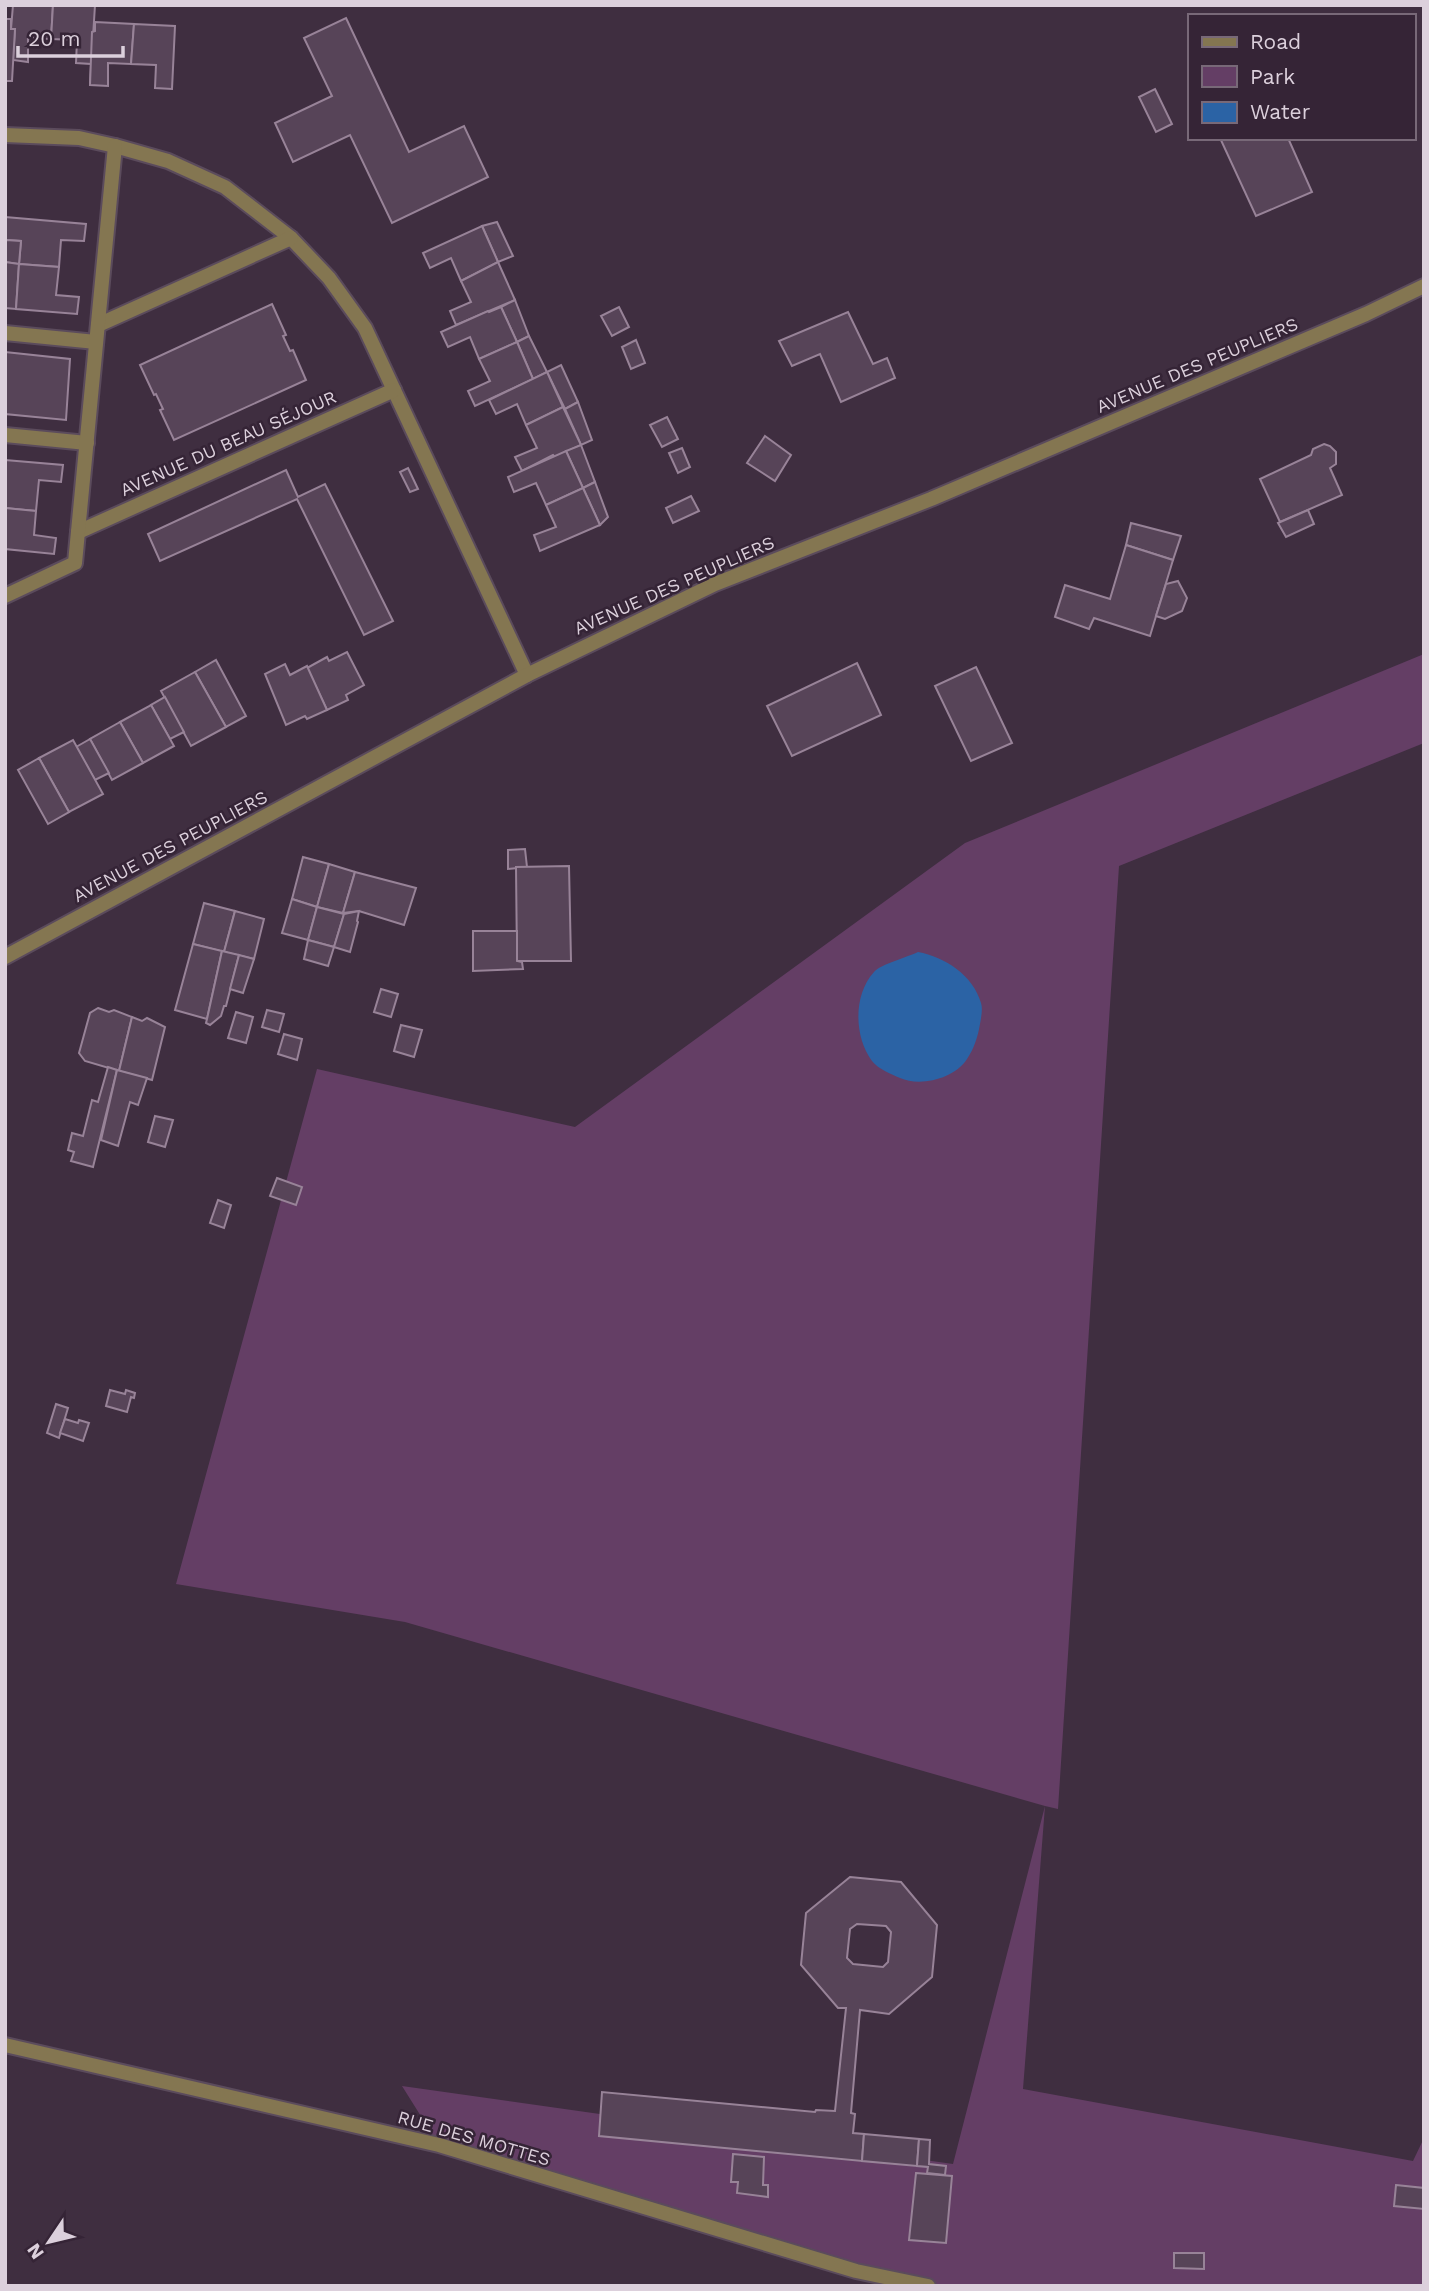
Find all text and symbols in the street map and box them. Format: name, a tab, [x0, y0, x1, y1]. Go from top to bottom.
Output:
scale bar	[18, 14, 122, 58]
legend	[1188, 14, 1415, 140]
text: 20 m	[28, 26, 80, 51]
text: Road	[1250, 29, 1301, 54]
text: Park	[1250, 64, 1295, 89]
text: Water	[1250, 99, 1311, 124]
street label: AVENUE DES PEUPLIERS	[1093, 313, 1301, 417]
street label: AVENUE DU BEAU SÉJOUR	[117, 386, 339, 500]
street label: AVENUE DES PEUPLIERS	[571, 531, 777, 639]
street label: AVENUE DES PEUPLIERS	[69, 786, 271, 906]
street label: RUE DES MOTTES	[395, 2106, 553, 2170]
north arrow	[14, 2207, 84, 2277]
text: N	[22, 2239, 49, 2264]

